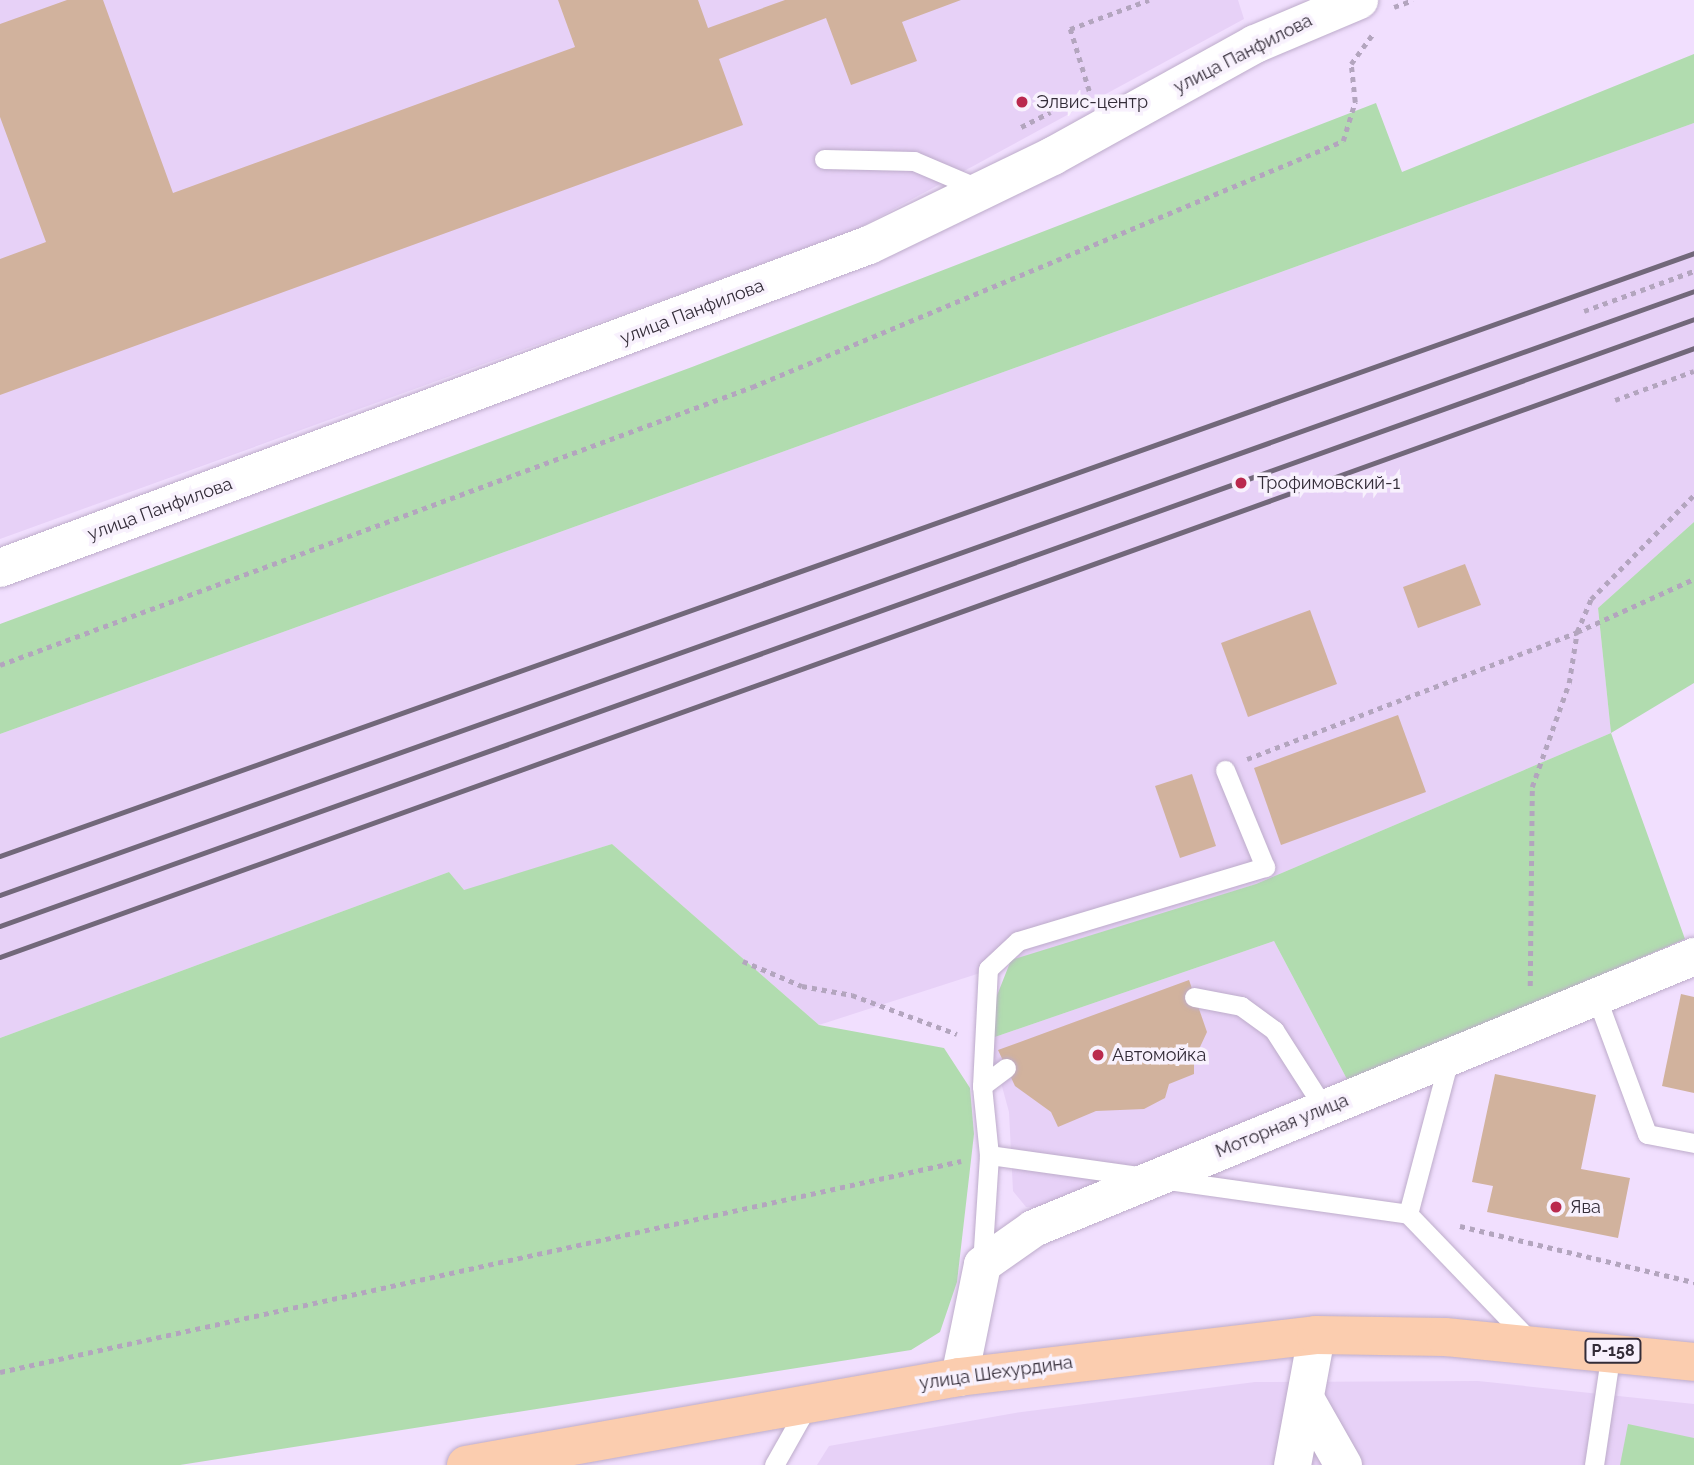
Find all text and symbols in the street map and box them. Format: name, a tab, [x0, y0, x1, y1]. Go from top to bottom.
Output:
street label: улица Панфилова	[1170, 10, 1316, 98]
place label: Элвис-центр	[1036, 91, 1148, 113]
marker: Элвис-центр	[1014, 94, 1030, 110]
street label: улица Панфилова	[617, 275, 767, 349]
place label: Трофимовский-1	[1257, 472, 1400, 494]
street label: улица Панфилова	[85, 473, 235, 545]
marker: Трофимовский-1	[1231, 473, 1251, 493]
place label: Автомойка	[1112, 1044, 1206, 1066]
marker: Автомойка	[1090, 1047, 1106, 1063]
street label: Моторная улица	[1212, 1089, 1352, 1163]
place label: Ява	[1570, 1196, 1601, 1218]
marker: Ява	[1548, 1199, 1564, 1215]
road number: Р-158	[1583, 1338, 1643, 1364]
street label: улица Шехурдина	[918, 1352, 1074, 1394]

